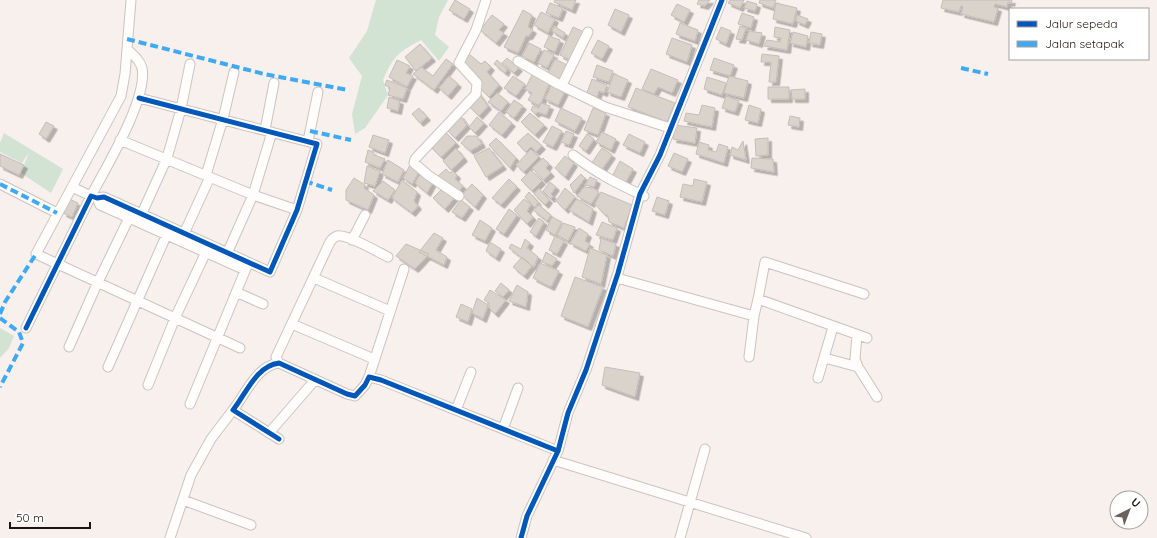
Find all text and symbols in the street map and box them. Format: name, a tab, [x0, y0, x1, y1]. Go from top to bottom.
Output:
legend	[1009, 8, 1149, 60]
text: Jalur sepeda	[1045, 16, 1118, 31]
text: Jalan setapak	[1045, 36, 1124, 51]
north arrow	[1109, 490, 1149, 530]
text: U	[1128, 495, 1143, 510]
scale bar	[10, 504, 90, 530]
text: 50 m	[16, 510, 44, 525]

